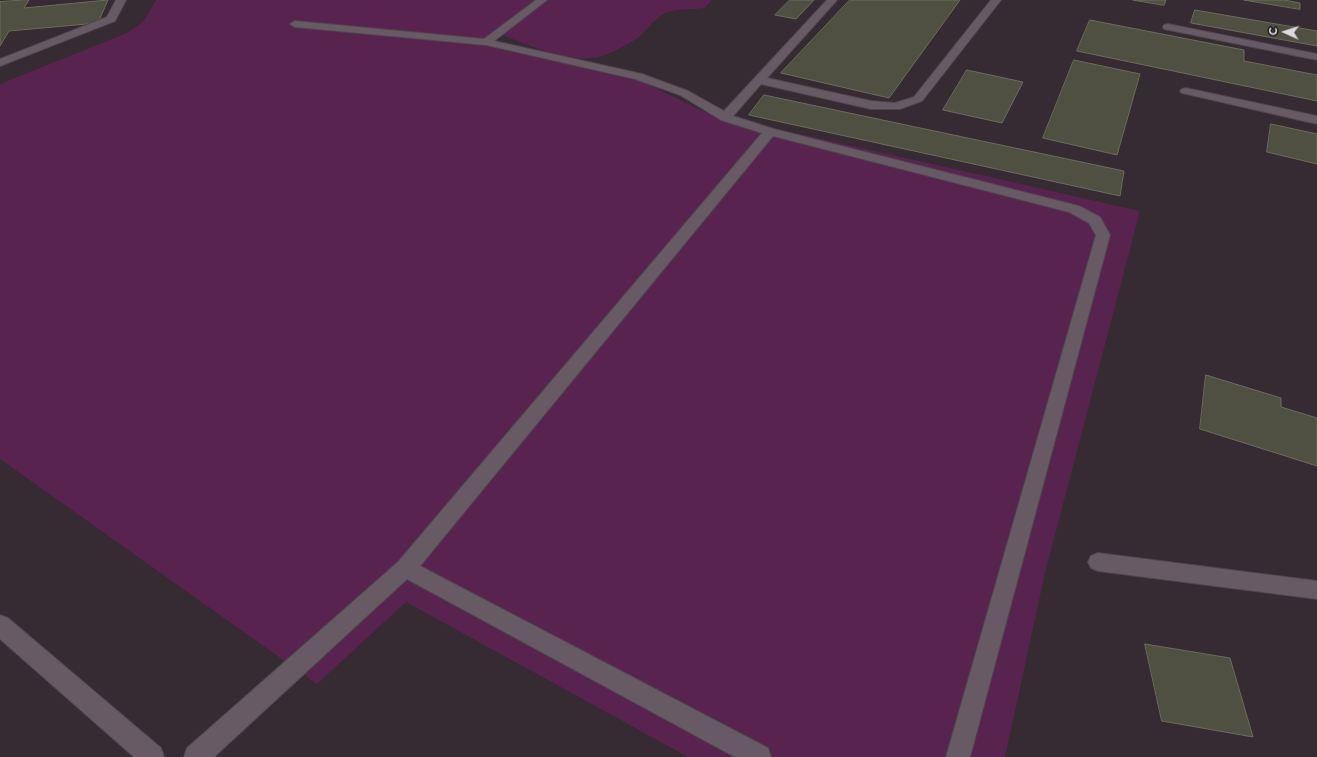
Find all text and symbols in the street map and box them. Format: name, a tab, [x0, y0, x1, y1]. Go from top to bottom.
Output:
north arrow	[1265, 12, 1305, 52]
text: С	[1266, 27, 1280, 36]

